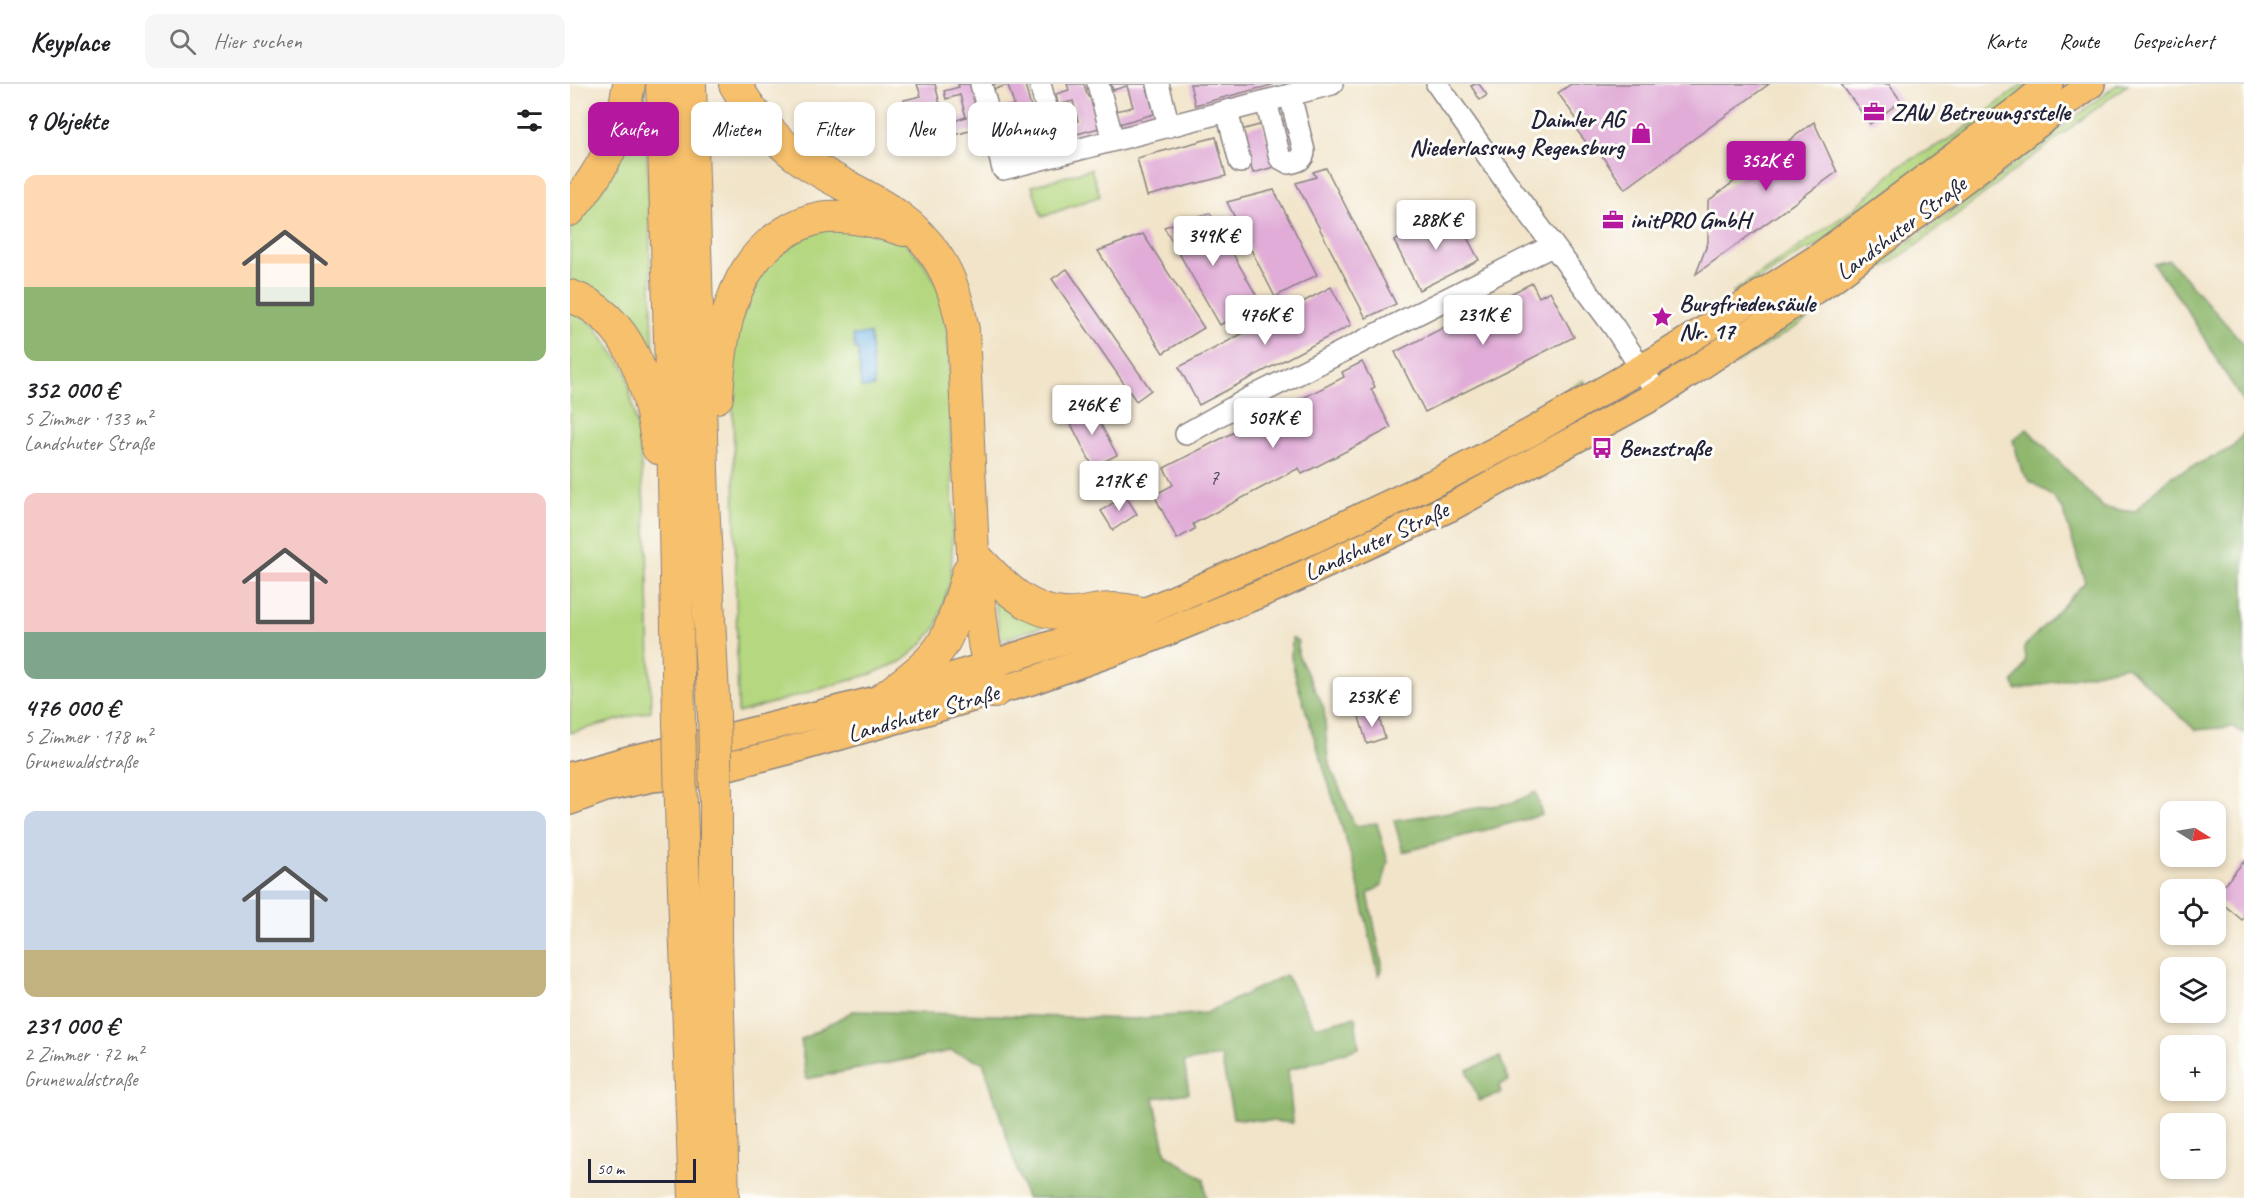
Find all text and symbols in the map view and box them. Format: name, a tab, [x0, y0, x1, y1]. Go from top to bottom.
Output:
search box	[145, 14, 565, 68]
text: Keyplace	[30, 24, 109, 59]
icon: search	[166, 25, 199, 58]
text: Hier suchen	[214, 27, 302, 55]
text: Karte	[1986, 28, 2026, 54]
text: Route	[2059, 28, 2099, 54]
text: Gespeichert	[2132, 28, 2214, 54]
place label: ZAW Betreuungsstelle	[1891, 97, 2072, 127]
office icon: ZAW Betreuungsstelle	[1862, 100, 1886, 124]
chip: Kaufen	[588, 102, 679, 156]
chip: Mieten	[691, 102, 782, 156]
chip: Filter	[794, 102, 875, 156]
chip: Neu	[887, 102, 956, 156]
chip: Wohnung	[968, 102, 1077, 156]
text: 9 Objekte	[24, 104, 108, 137]
icon: filters	[513, 104, 546, 137]
place label: Daimler AG Niederlassung Regensburg	[1410, 104, 1627, 162]
shop icon: Daimler AG Niederlassung Regensburg	[1629, 121, 1653, 145]
pin: 352K €	[1717, 141, 1815, 192]
text: 352K €	[1741, 148, 1791, 173]
street label: Landshuter Straße	[1830, 168, 1974, 287]
pin: 288K €	[1387, 200, 1485, 251]
place label: initPRO GmbH	[1630, 205, 1754, 235]
text: 288K €	[1411, 207, 1462, 232]
office icon: initPRO GmbH	[1601, 208, 1625, 232]
icon: home	[231, 214, 339, 322]
pin: 349K €	[1164, 216, 1262, 267]
text: 349K €	[1188, 223, 1238, 248]
place label: Burgfriedensäule Nr. 17	[1679, 288, 1817, 346]
pin: 476K €	[1216, 295, 1314, 346]
pin: 231K €	[1434, 295, 1532, 346]
text: 476K €	[1239, 302, 1291, 327]
text: 231K €	[1458, 302, 1509, 327]
place icon: Burgfriedensäule Nr. 17	[1650, 305, 1674, 329]
text: 352 000 €	[24, 373, 118, 406]
pin: 246K €	[1043, 385, 1141, 436]
text: 246K €	[1066, 392, 1118, 417]
pin: 507K €	[1224, 398, 1322, 449]
text: 507K €	[1248, 405, 1298, 430]
text: 5 Zimmer · 133 m²	[24, 406, 152, 431]
text: Landshuter Straße	[24, 431, 154, 456]
place label: Benzstraße	[1619, 433, 1713, 463]
bus stop icon: Benzstraße	[1590, 436, 1614, 460]
pin: 217K €	[1070, 461, 1168, 512]
house number: 7	[1209, 464, 1220, 490]
text: 217K €	[1094, 468, 1144, 493]
street label: Landshuter Straße	[1299, 494, 1455, 588]
icon: home	[231, 532, 339, 640]
street label: Landshuter Straße	[844, 676, 1004, 749]
pin: 253K €	[1323, 677, 1421, 728]
text: 253K €	[1347, 684, 1397, 709]
text: 476 000 €	[24, 691, 119, 724]
text: 5 Zimmer · 178 m²	[24, 724, 152, 749]
text: Grunewaldstraße	[24, 749, 137, 774]
north arrow	[2160, 801, 2226, 867]
map controls	[2160, 801, 2226, 1179]
icon: home	[231, 850, 339, 958]
button: locate	[2160, 879, 2226, 945]
button: layers	[2160, 957, 2226, 1023]
text: 231 000 €	[24, 1009, 118, 1042]
button: +	[2160, 1035, 2226, 1101]
text: 2 Zimmer · 72 m²	[24, 1042, 143, 1067]
text: Grunewaldstraße	[24, 1067, 137, 1092]
button: −	[2160, 1113, 2226, 1179]
scale bar	[588, 1156, 696, 1184]
text: 50 m	[597, 1159, 624, 1179]

